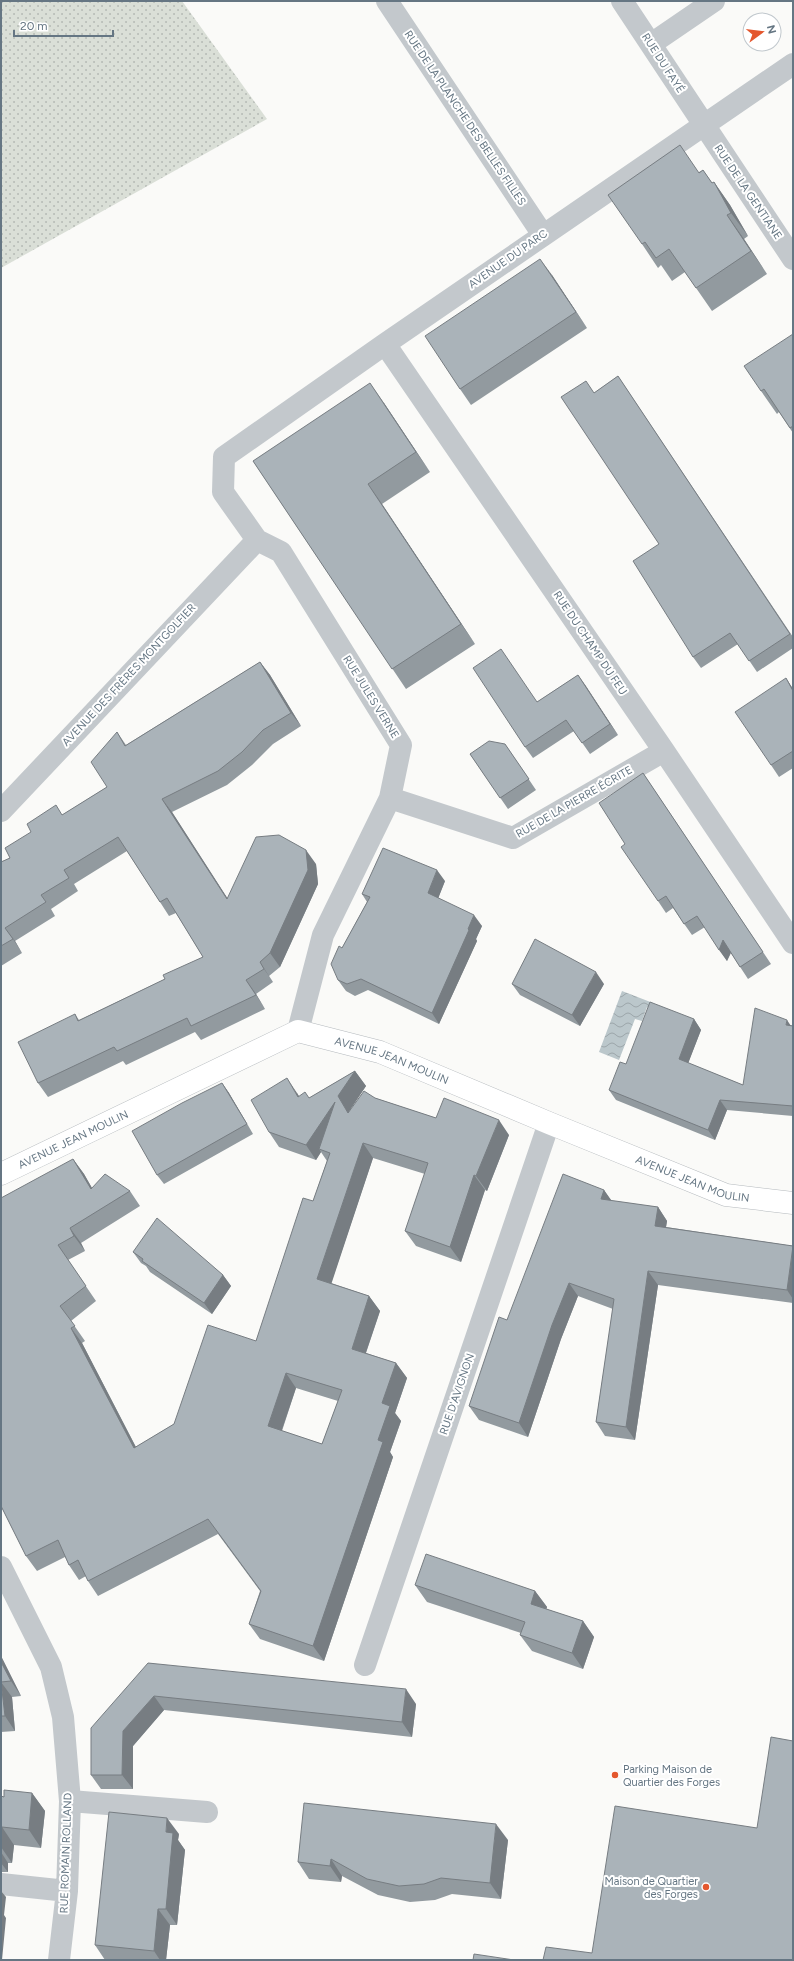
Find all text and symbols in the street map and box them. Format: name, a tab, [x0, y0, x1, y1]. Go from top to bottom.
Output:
scale bar	[14, 12, 113, 38]
north arrow	[742, 12, 782, 52]
text: 20 m	[20, 19, 48, 33]
text: N	[764, 24, 779, 35]
street label: RUE DE LA PLANCHE DES BELLES FILLES	[401, 28, 529, 208]
street label: RUE DU FAYÉ	[639, 31, 687, 95]
street label: RUE DE LA GENTIANE	[711, 142, 785, 242]
street label: AVENUE DU PARC	[466, 227, 550, 291]
street label: RUE DU CHAMP DU FEU	[550, 589, 630, 697]
street label: AVENUE DES FRÈRES MONTGOLFIER	[59, 600, 199, 749]
street label: RUE JULES VERNE	[340, 653, 402, 741]
street label: RUE DE LA PIERRE ÉCRITE	[513, 763, 635, 841]
street label: AVENUE JEAN MOULIN	[333, 1034, 451, 1087]
street label: AVENUE JEAN MOULIN	[16, 1107, 130, 1171]
street label: AVENUE JEAN MOULIN	[634, 1152, 750, 1204]
street label: RUE D'AVIGNON	[437, 1352, 477, 1436]
place label: Parking Maison de Quartier des Forges	[623, 1763, 720, 1789]
marker: Parking Maison de Quartier des Forges	[610, 1770, 620, 1780]
street label: RUE ROMAIN ROLLAND	[57, 1792, 75, 1914]
place label: Maison de Quartier des Forges	[605, 1875, 698, 1901]
marker: Maison de Quartier des Forges	[701, 1882, 711, 1892]

